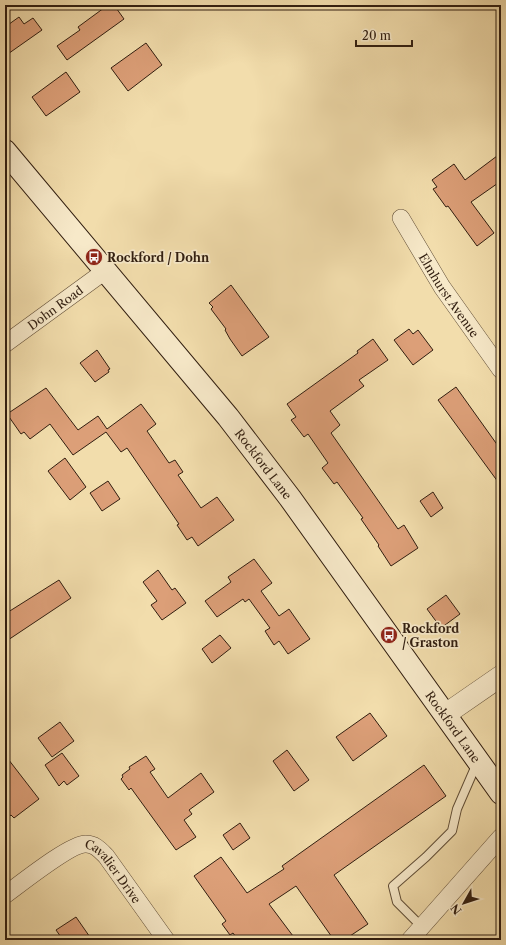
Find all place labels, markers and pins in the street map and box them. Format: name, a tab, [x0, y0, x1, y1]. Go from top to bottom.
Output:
bus stop icon: Rockford / Dohn	[84, 247, 104, 267]
place label: Rockford / Dohn	[107, 250, 210, 265]
place label: Rockford / Graston	[402, 621, 459, 650]
bus stop icon: Rockford / Graston	[379, 625, 399, 645]

